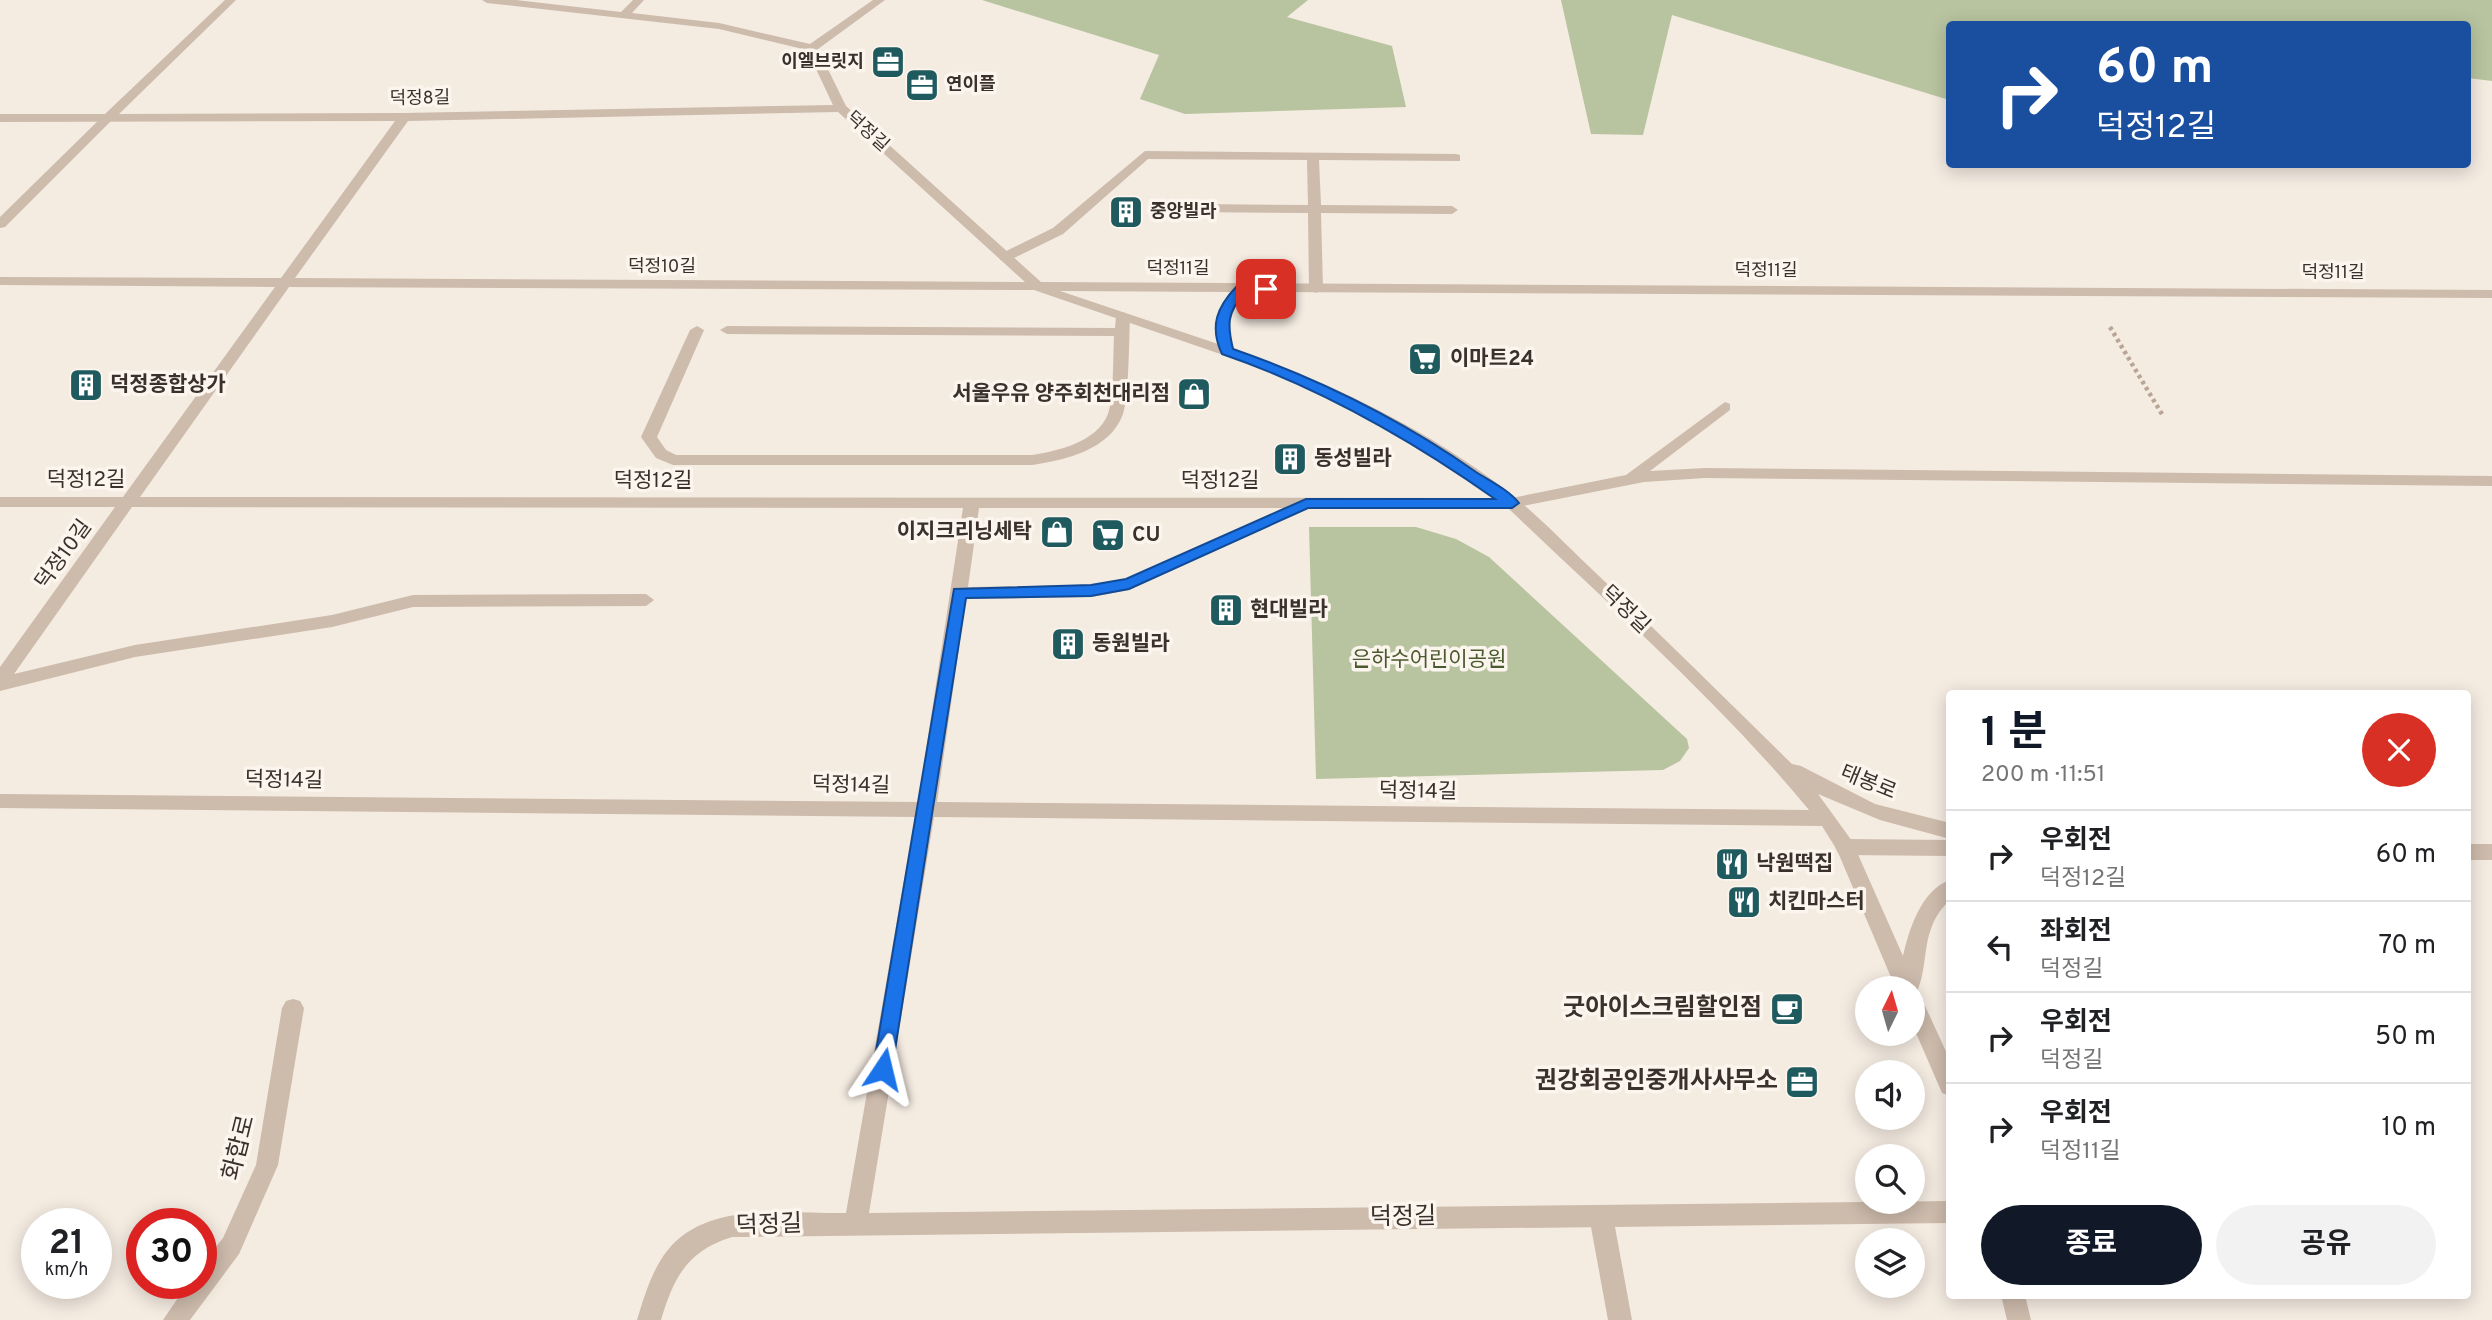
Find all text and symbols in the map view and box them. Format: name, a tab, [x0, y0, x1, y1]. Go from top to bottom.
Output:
text: 60 m	[2096, 39, 2214, 101]
office icon: 이엘브릿지	[869, 43, 907, 81]
icon: right	[1981, 49, 2072, 140]
place label: 이엘브릿지	[781, 51, 864, 74]
office icon: 연이플	[903, 66, 941, 104]
place label: 연이플	[946, 74, 996, 97]
street label: 덕정8길	[389, 87, 451, 111]
street label: 덕정길	[841, 107, 893, 157]
text: 덕정12길	[2096, 109, 2216, 149]
building icon: 중앙빌라	[1107, 193, 1145, 231]
place label: 중앙빌라	[1150, 201, 1217, 224]
street label: 덕정10길	[628, 256, 696, 279]
street label: 덕정11길	[1146, 258, 1210, 281]
pin	[1236, 259, 1296, 319]
street label: 덕정11길	[1734, 260, 1798, 283]
street label: 덕정11길	[2301, 262, 2365, 285]
icon: arrive	[1247, 270, 1285, 308]
supermarket icon: 이마트24	[1406, 340, 1444, 378]
place label: 이마트24	[1450, 346, 1534, 373]
building icon: 덕정종합상가	[67, 366, 105, 404]
place label: 덕정종합상가	[110, 372, 226, 399]
shop icon: 서울우유 양주회천대리점	[1175, 375, 1213, 413]
place label: 서울우유 양주회천대리점	[952, 381, 1170, 408]
building icon: 동성빌라	[1271, 440, 1309, 478]
place label: 동성빌라	[1314, 446, 1392, 473]
street label: 덕정12길	[47, 467, 125, 494]
street label: 덕정12길	[614, 468, 692, 495]
street label: 덕정12길	[1181, 468, 1259, 495]
shop icon: 이지크리닝세탁	[1038, 513, 1076, 551]
street label: 덕정10길	[30, 515, 98, 595]
supermarket icon: CU	[1089, 516, 1127, 554]
place label: 이지크리닝세탁	[897, 519, 1032, 546]
place label: CU	[1132, 522, 1160, 549]
street label: 덕정길	[1595, 580, 1655, 640]
building icon: 현대빌라	[1207, 591, 1245, 629]
place label: 현대빌라	[1250, 597, 1328, 624]
building icon: 동원빌라	[1049, 625, 1087, 663]
place label: 동원빌라	[1092, 631, 1170, 658]
park label: 은하수어린이공원	[1352, 647, 1506, 674]
text: 1 분	[1981, 708, 2047, 761]
button: close	[2362, 713, 2436, 787]
street label: 태봉로	[1836, 760, 1900, 806]
text: 200 m · 11:51	[1981, 761, 2105, 790]
street label: 덕정14길	[245, 767, 323, 795]
street label: 덕정14길	[812, 772, 890, 800]
street label: 덕정14길	[1379, 778, 1457, 806]
text: 우회전	[2040, 825, 2112, 858]
icon: right	[1981, 837, 2019, 875]
text: 60 m	[2376, 839, 2436, 872]
restaurant icon: 낙원떡집	[1713, 845, 1751, 883]
place label: 낙원떡집	[1756, 851, 1833, 878]
text: 덕정12길	[2040, 865, 2126, 894]
restaurant icon: 치킨마스터	[1725, 883, 1763, 921]
place label: 치킨마스터	[1768, 889, 1865, 916]
text: 좌회전	[2040, 916, 2112, 949]
icon: left	[1981, 928, 2019, 966]
text: 70 m	[2378, 930, 2436, 963]
text: 덕정길	[2040, 956, 2103, 985]
north arrow	[1855, 976, 1925, 1046]
map controls	[1855, 976, 1925, 1298]
cafe icon: 굿아이스크림할인점	[1768, 990, 1806, 1028]
place label: 굿아이스크림할인점	[1563, 994, 1762, 1024]
text: 우회전	[2040, 1007, 2112, 1040]
icon: right	[1981, 1019, 2019, 1057]
text: 50 m	[2375, 1021, 2436, 1054]
position arrow	[846, 1032, 920, 1106]
text: 덕정길	[2040, 1047, 2103, 1076]
button: sound	[1855, 1060, 1925, 1130]
office icon: 권강회공인중개사사무소	[1783, 1063, 1821, 1101]
place label: 권강회공인중개사사무소	[1535, 1067, 1778, 1097]
text: 우회전	[2040, 1098, 2112, 1131]
icon: right	[1981, 1110, 2019, 1148]
street label: 화합로	[217, 1112, 263, 1184]
text: 10 m	[2381, 1112, 2436, 1145]
text: 덕정11길	[2040, 1138, 2121, 1167]
button: search	[1855, 1144, 1925, 1214]
street label: 덕정길	[1370, 1202, 1436, 1234]
button: 종료	[1981, 1205, 2202, 1285]
button: 공유	[2216, 1205, 2436, 1285]
speed limit sign: 30	[126, 1208, 217, 1299]
street label: 덕정길	[735, 1210, 803, 1242]
text: 21	[49, 1222, 84, 1266]
button: layers	[1855, 1228, 1925, 1298]
text: km/h	[45, 1259, 88, 1282]

